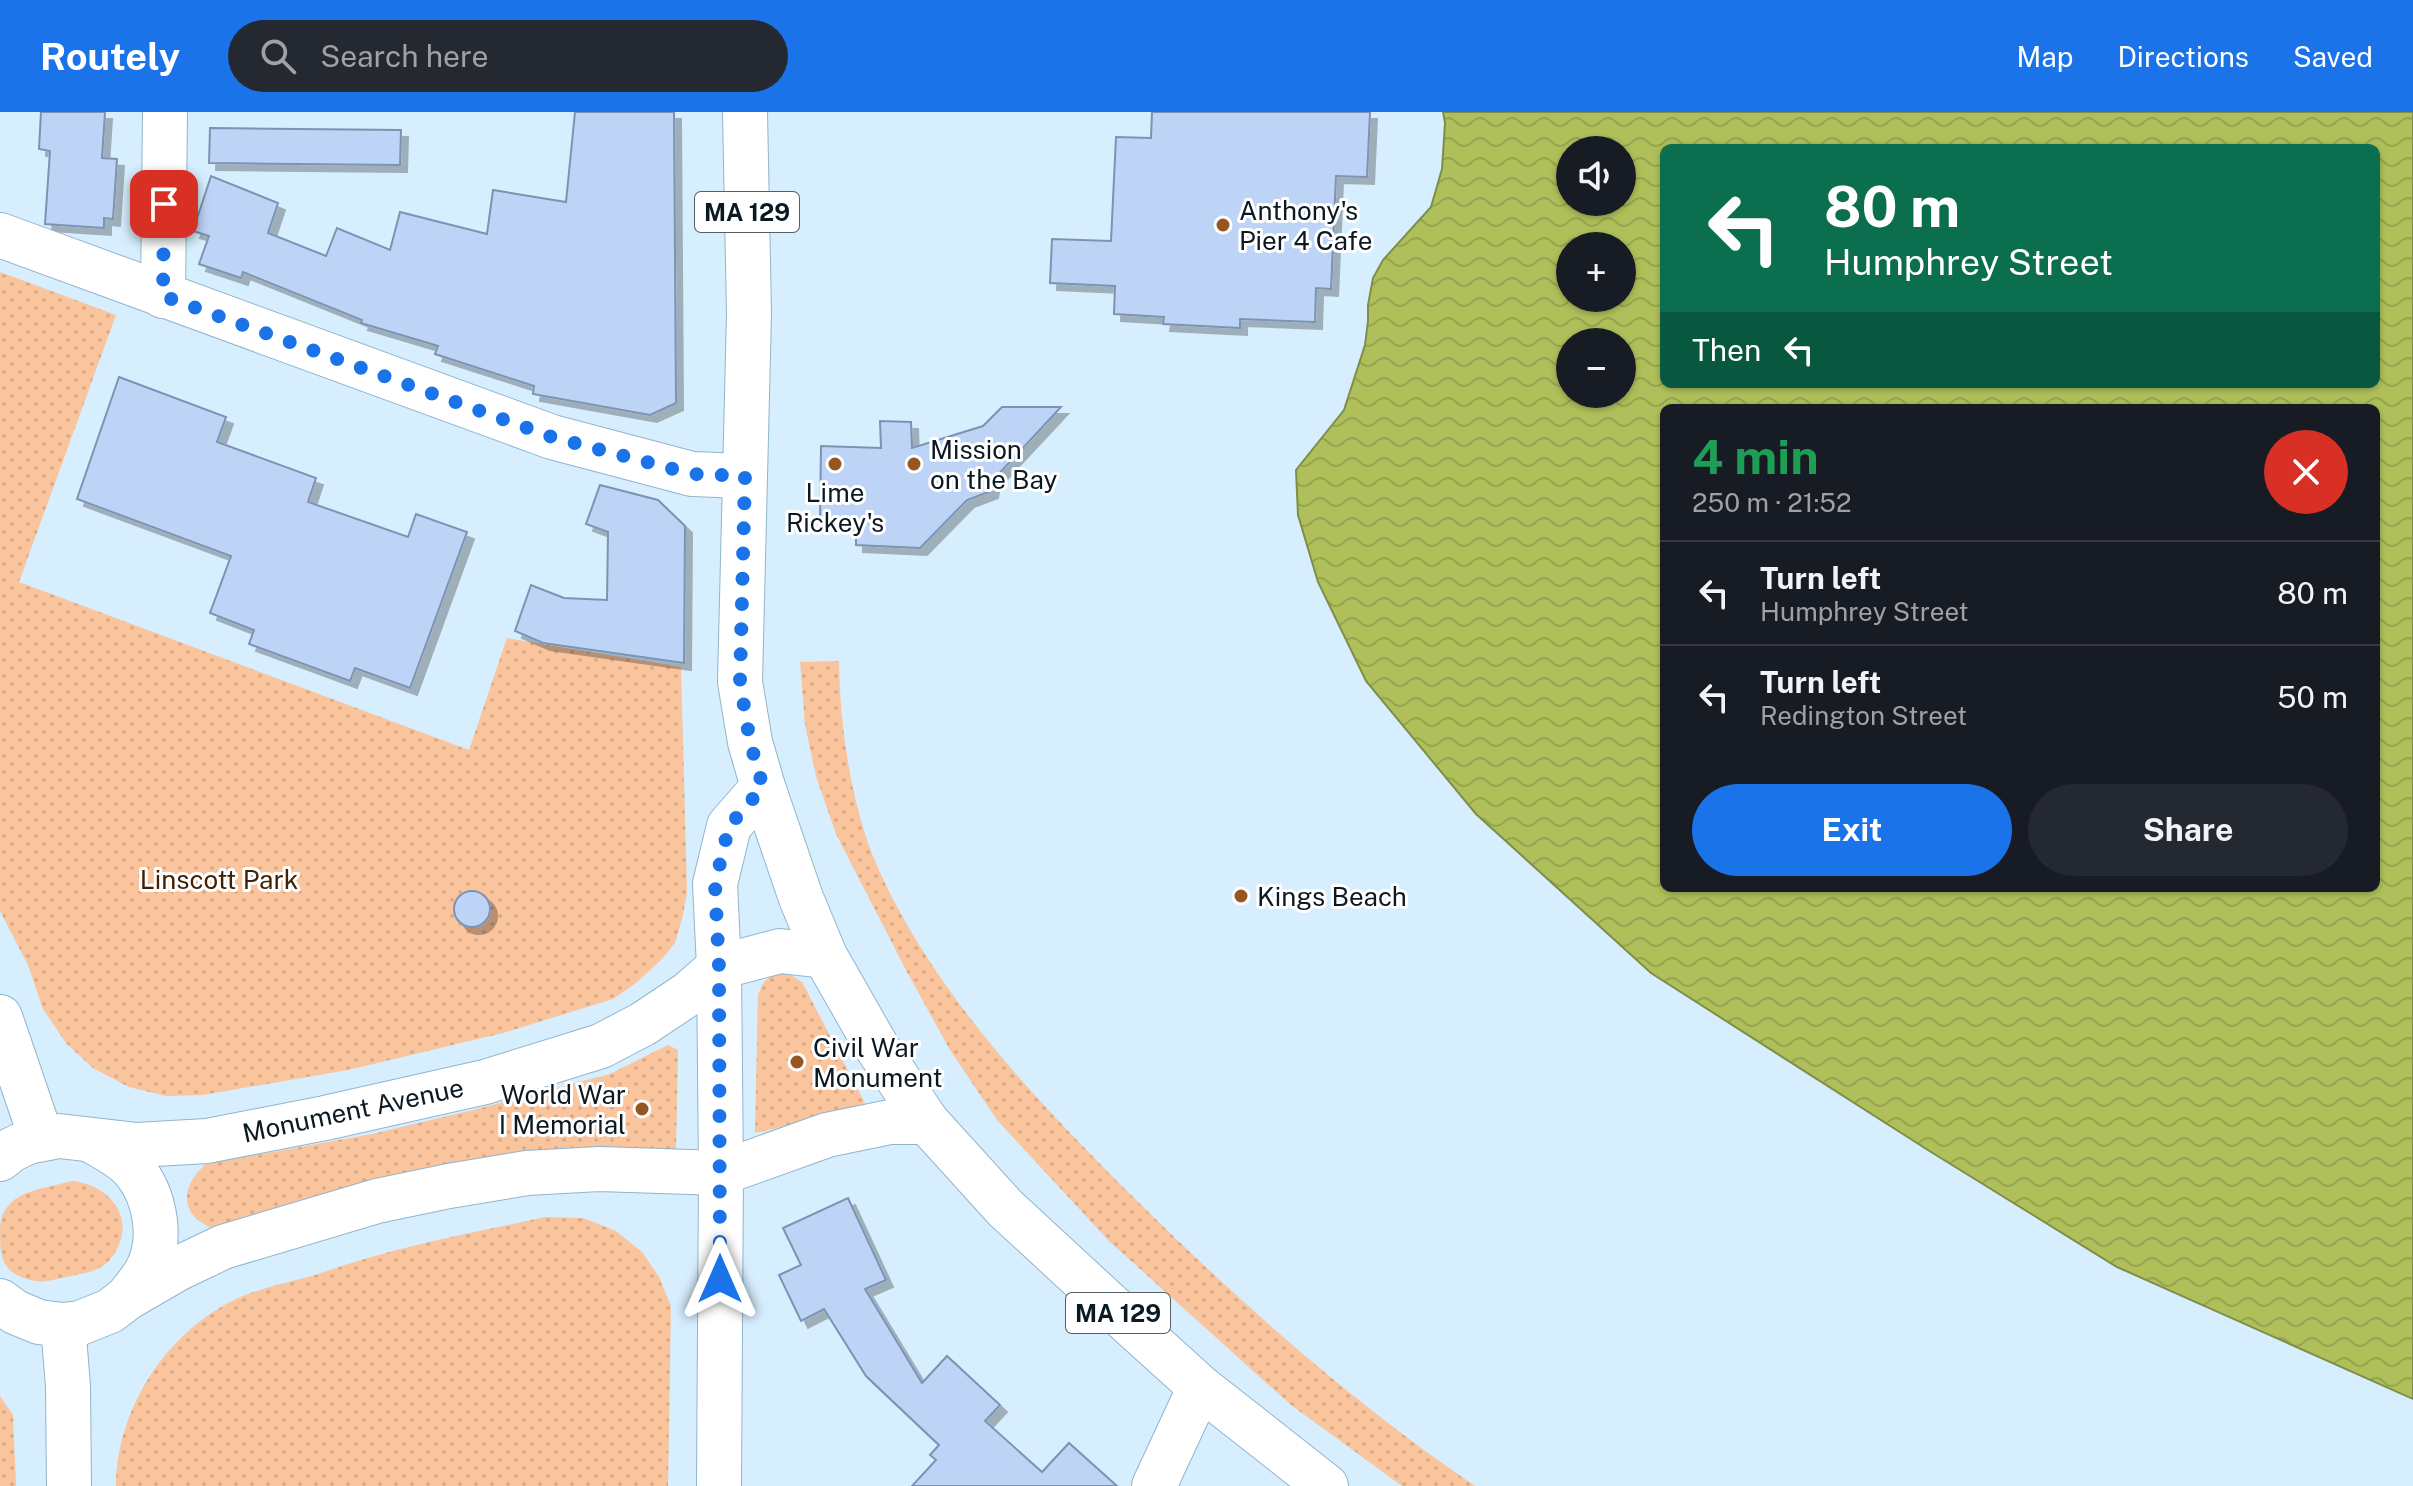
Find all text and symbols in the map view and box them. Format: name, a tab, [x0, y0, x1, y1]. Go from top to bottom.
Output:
search box	[228, 20, 788, 92]
text: Routely	[40, 34, 180, 79]
icon: search	[256, 34, 300, 78]
text: Search here	[320, 38, 489, 74]
text: Map	[2017, 40, 2073, 73]
text: Directions	[2117, 40, 2249, 73]
text: Saved	[2293, 40, 2373, 73]
map controls	[1556, 136, 1636, 408]
button: sound	[1556, 136, 1636, 216]
pin	[130, 170, 198, 238]
text: 80 m	[1824, 174, 1960, 240]
icon: left	[1692, 176, 1796, 280]
icon: arrive	[142, 182, 186, 226]
road number: MA 129	[695, 192, 799, 232]
place label: Anthony's Pier 4 Cafe	[1239, 195, 1372, 256]
marker: Anthony's Pier 4 Cafe	[1214, 216, 1232, 234]
button: +	[1556, 232, 1636, 312]
text: Humphrey Street	[1824, 241, 2113, 283]
button: −	[1556, 328, 1636, 408]
icon: left	[1777, 328, 1821, 372]
text: Then	[1692, 332, 1761, 368]
text: 4 min	[1692, 428, 1819, 485]
button: close	[2264, 430, 2348, 514]
place label: Mission on the Bay	[930, 434, 1057, 495]
marker: Lime Rickey's	[826, 455, 844, 473]
marker: Mission on the Bay	[905, 455, 923, 473]
place label: Lime Rickey's	[786, 477, 884, 538]
text: 250 m · 21:52	[1692, 487, 1851, 518]
text: Turn left	[1760, 560, 1881, 596]
icon: left	[1692, 571, 1736, 615]
text: 80 m	[2277, 575, 2348, 611]
text: Humphrey Street	[1760, 596, 1969, 627]
text: Turn left	[1760, 664, 1881, 700]
icon: left	[1692, 675, 1736, 719]
text: 50 m	[2277, 679, 2348, 715]
text: Redington Street	[1760, 700, 1967, 731]
button: Exit	[1692, 784, 2012, 876]
button: Share	[2028, 784, 2348, 876]
park label: Linscott Park	[140, 864, 298, 895]
place label: Kings Beach	[1257, 881, 1407, 912]
marker: Kings Beach	[1232, 887, 1250, 905]
place label: Civil War Monument	[813, 1032, 943, 1093]
marker: Civil War Monument	[788, 1053, 806, 1071]
street label: Monument Avenue	[240, 1071, 466, 1149]
place label: World War I Memorial	[499, 1079, 626, 1140]
marker: World War I Memorial	[633, 1100, 651, 1118]
position arrow	[678, 1237, 762, 1321]
road number: MA 129	[1066, 1293, 1170, 1333]

